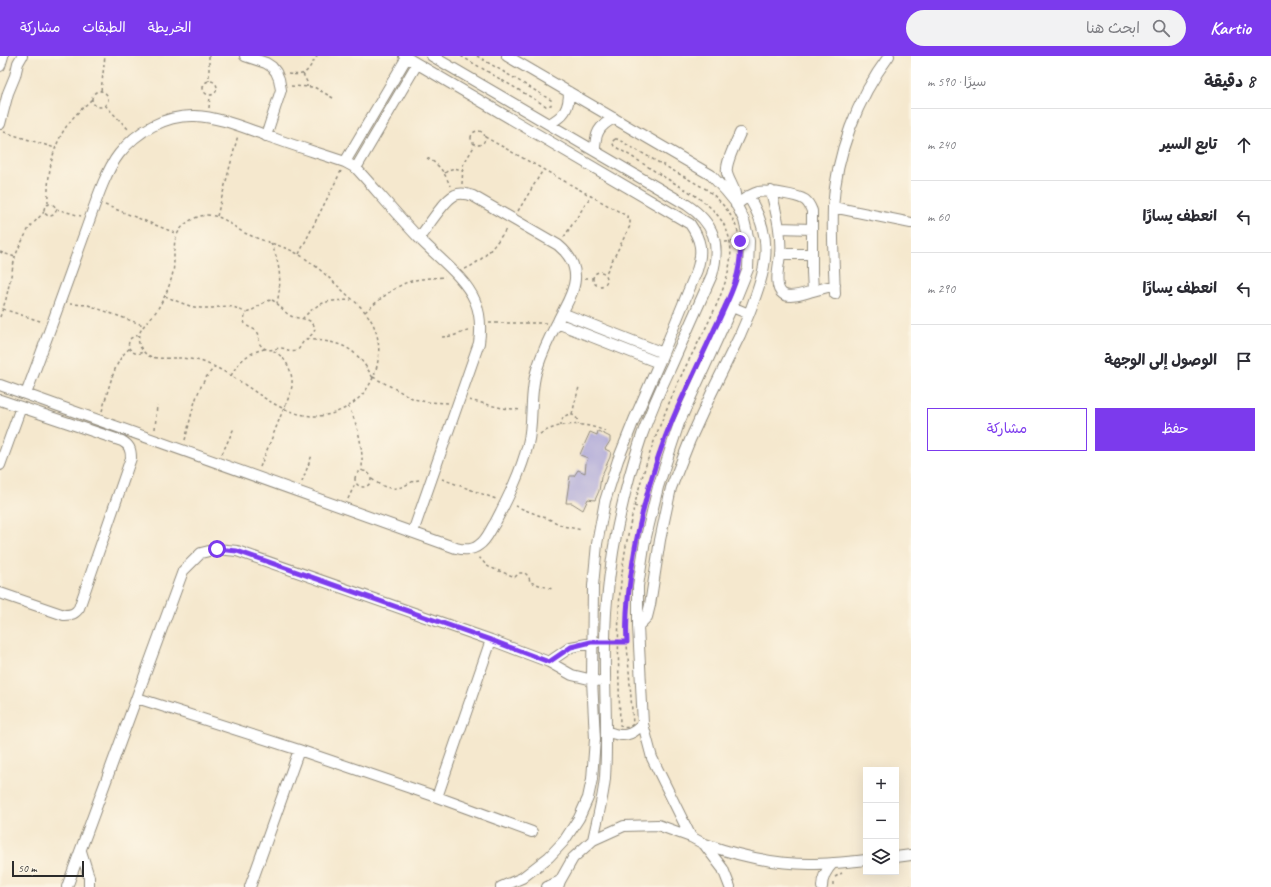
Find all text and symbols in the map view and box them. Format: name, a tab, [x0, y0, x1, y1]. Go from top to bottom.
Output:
search box	[906, 10, 1186, 46]
text: Kartio	[1210, 16, 1251, 40]
icon: search	[1150, 17, 1172, 39]
text: مشاركة	[20, 19, 60, 36]
text: الطبقات	[82, 19, 126, 36]
text: الخريطة	[148, 19, 191, 36]
text: ابحث هنا	[1086, 19, 1140, 38]
text: 8 دقيقة	[1204, 71, 1255, 92]
text: سيرًا · 590 m	[927, 74, 986, 90]
icon: ahead	[1233, 134, 1255, 156]
text: تابع السير	[1160, 135, 1217, 154]
text: 240 m	[927, 137, 955, 153]
icon: left	[1233, 206, 1255, 228]
text: انعطف يسارًا	[1142, 207, 1217, 226]
text: 60 m	[927, 209, 949, 225]
route end	[731, 232, 749, 250]
icon: left	[1233, 278, 1255, 300]
text: انعطف يسارًا	[1142, 279, 1217, 298]
text: 290 m	[927, 281, 955, 297]
icon: arrive	[1233, 350, 1255, 372]
text: الوصول إلى الوجهة	[1104, 351, 1217, 370]
button: مشاركة	[927, 408, 1087, 451]
button: حفظ	[1095, 408, 1255, 451]
route start	[208, 540, 226, 558]
map controls	[863, 767, 899, 875]
button: +	[863, 767, 899, 803]
button: −	[863, 803, 899, 839]
button: layers	[863, 839, 899, 875]
scale bar	[12, 859, 84, 878]
text: 50 m	[18, 861, 37, 875]

